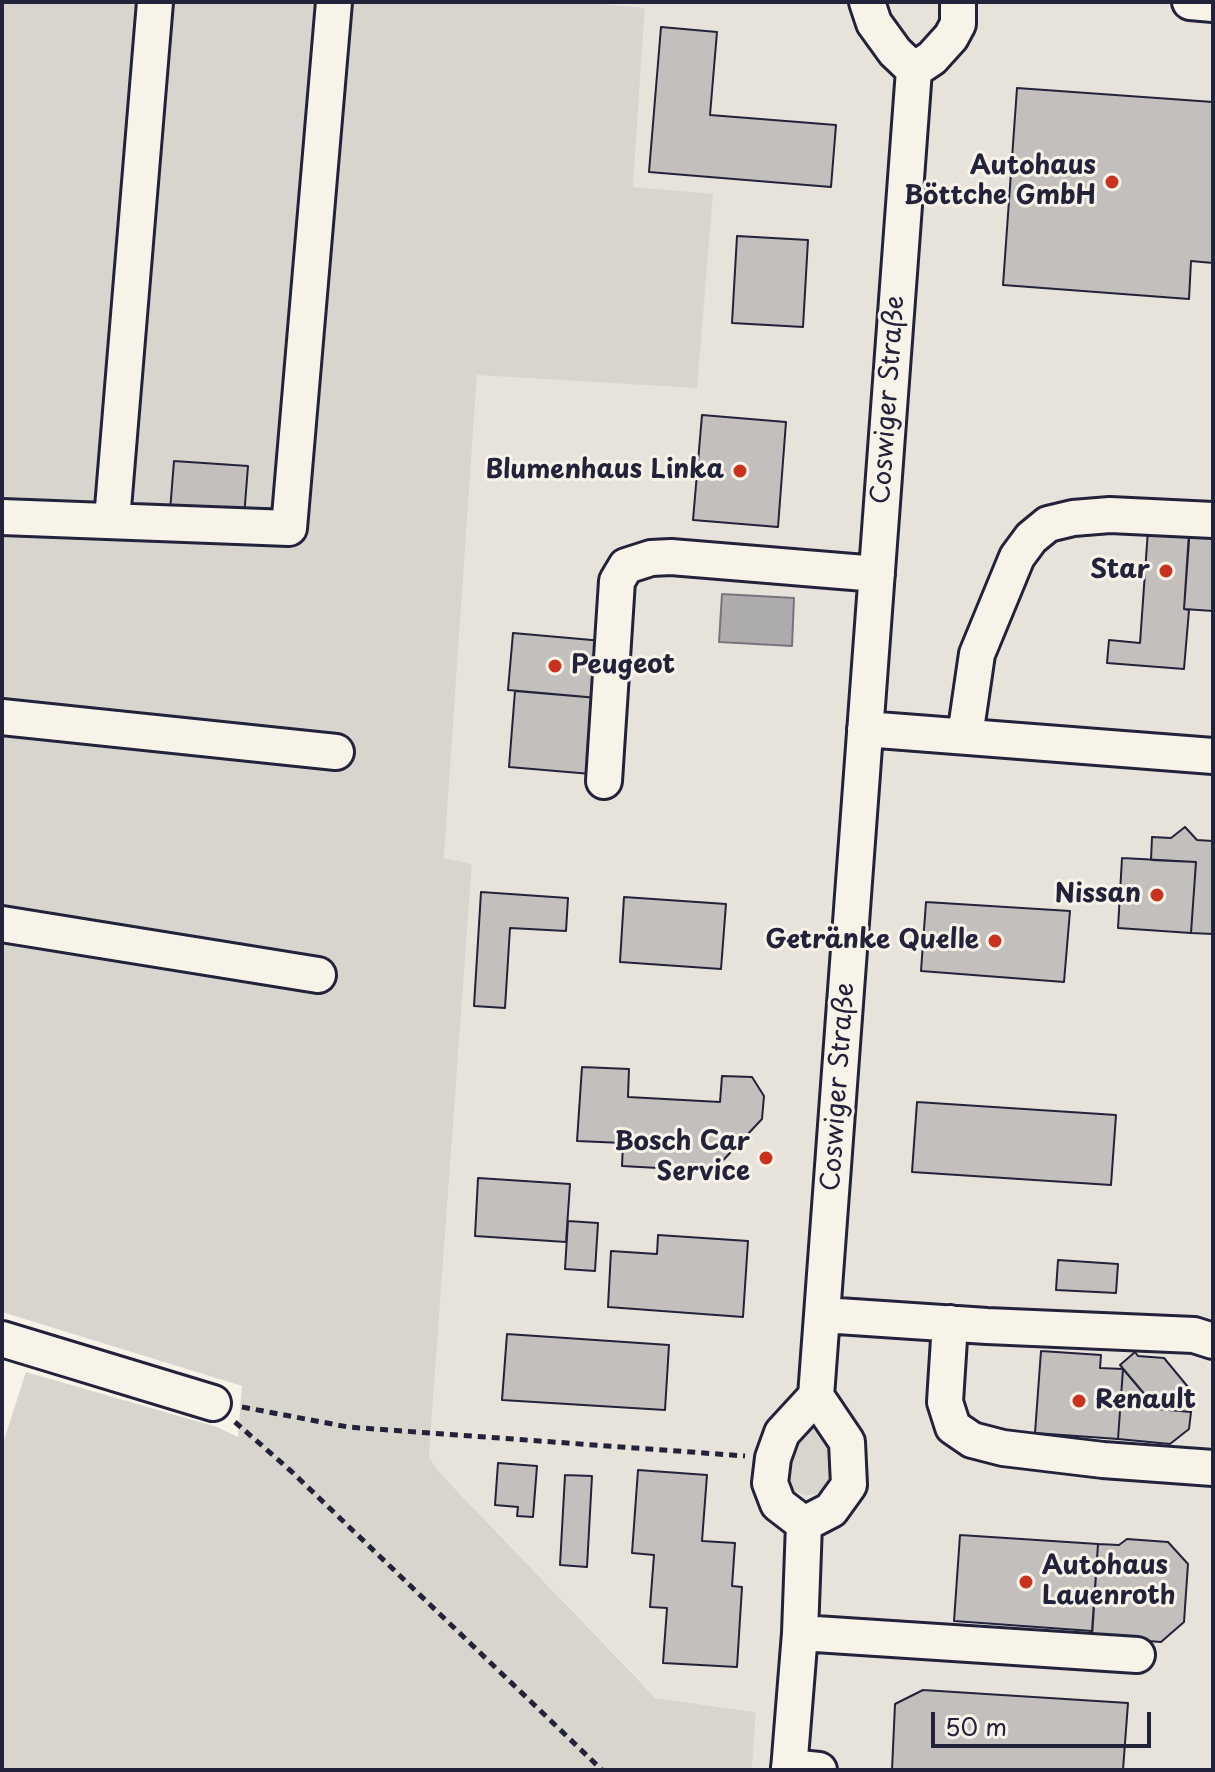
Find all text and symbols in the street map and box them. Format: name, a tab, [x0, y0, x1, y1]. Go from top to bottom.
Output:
place label: Autohaus Böttche GmbH	[904, 151, 1096, 212]
marker: Autohaus Böttche GmbH	[1103, 173, 1121, 191]
street label: Coswiger Straße	[866, 295, 912, 505]
place label: Blumenhaus Linka	[485, 455, 724, 487]
marker: Blumenhaus Linka	[731, 462, 749, 480]
place label: Star	[1090, 555, 1150, 587]
marker: Star	[1157, 562, 1175, 580]
place label: Peugeot	[571, 650, 675, 682]
marker: Peugeot	[546, 657, 564, 675]
place label: Nissan	[1055, 879, 1141, 911]
marker: Nissan	[1148, 886, 1166, 904]
place label: Getränke Quelle	[765, 925, 979, 957]
marker: Getränke Quelle	[986, 932, 1004, 950]
street label: Coswiger Straße	[816, 982, 862, 1192]
place label: Bosch Car Service	[614, 1127, 750, 1188]
marker: Bosch Car Service	[757, 1149, 775, 1167]
place label: Renault	[1095, 1385, 1196, 1417]
marker: Renault	[1070, 1392, 1088, 1410]
place label: Autohaus Lauenroth	[1042, 1551, 1176, 1612]
marker: Autohaus Lauenroth	[1017, 1573, 1035, 1591]
scale bar	[935, 1696, 1155, 1746]
text: 50 m	[945, 1708, 1007, 1744]

